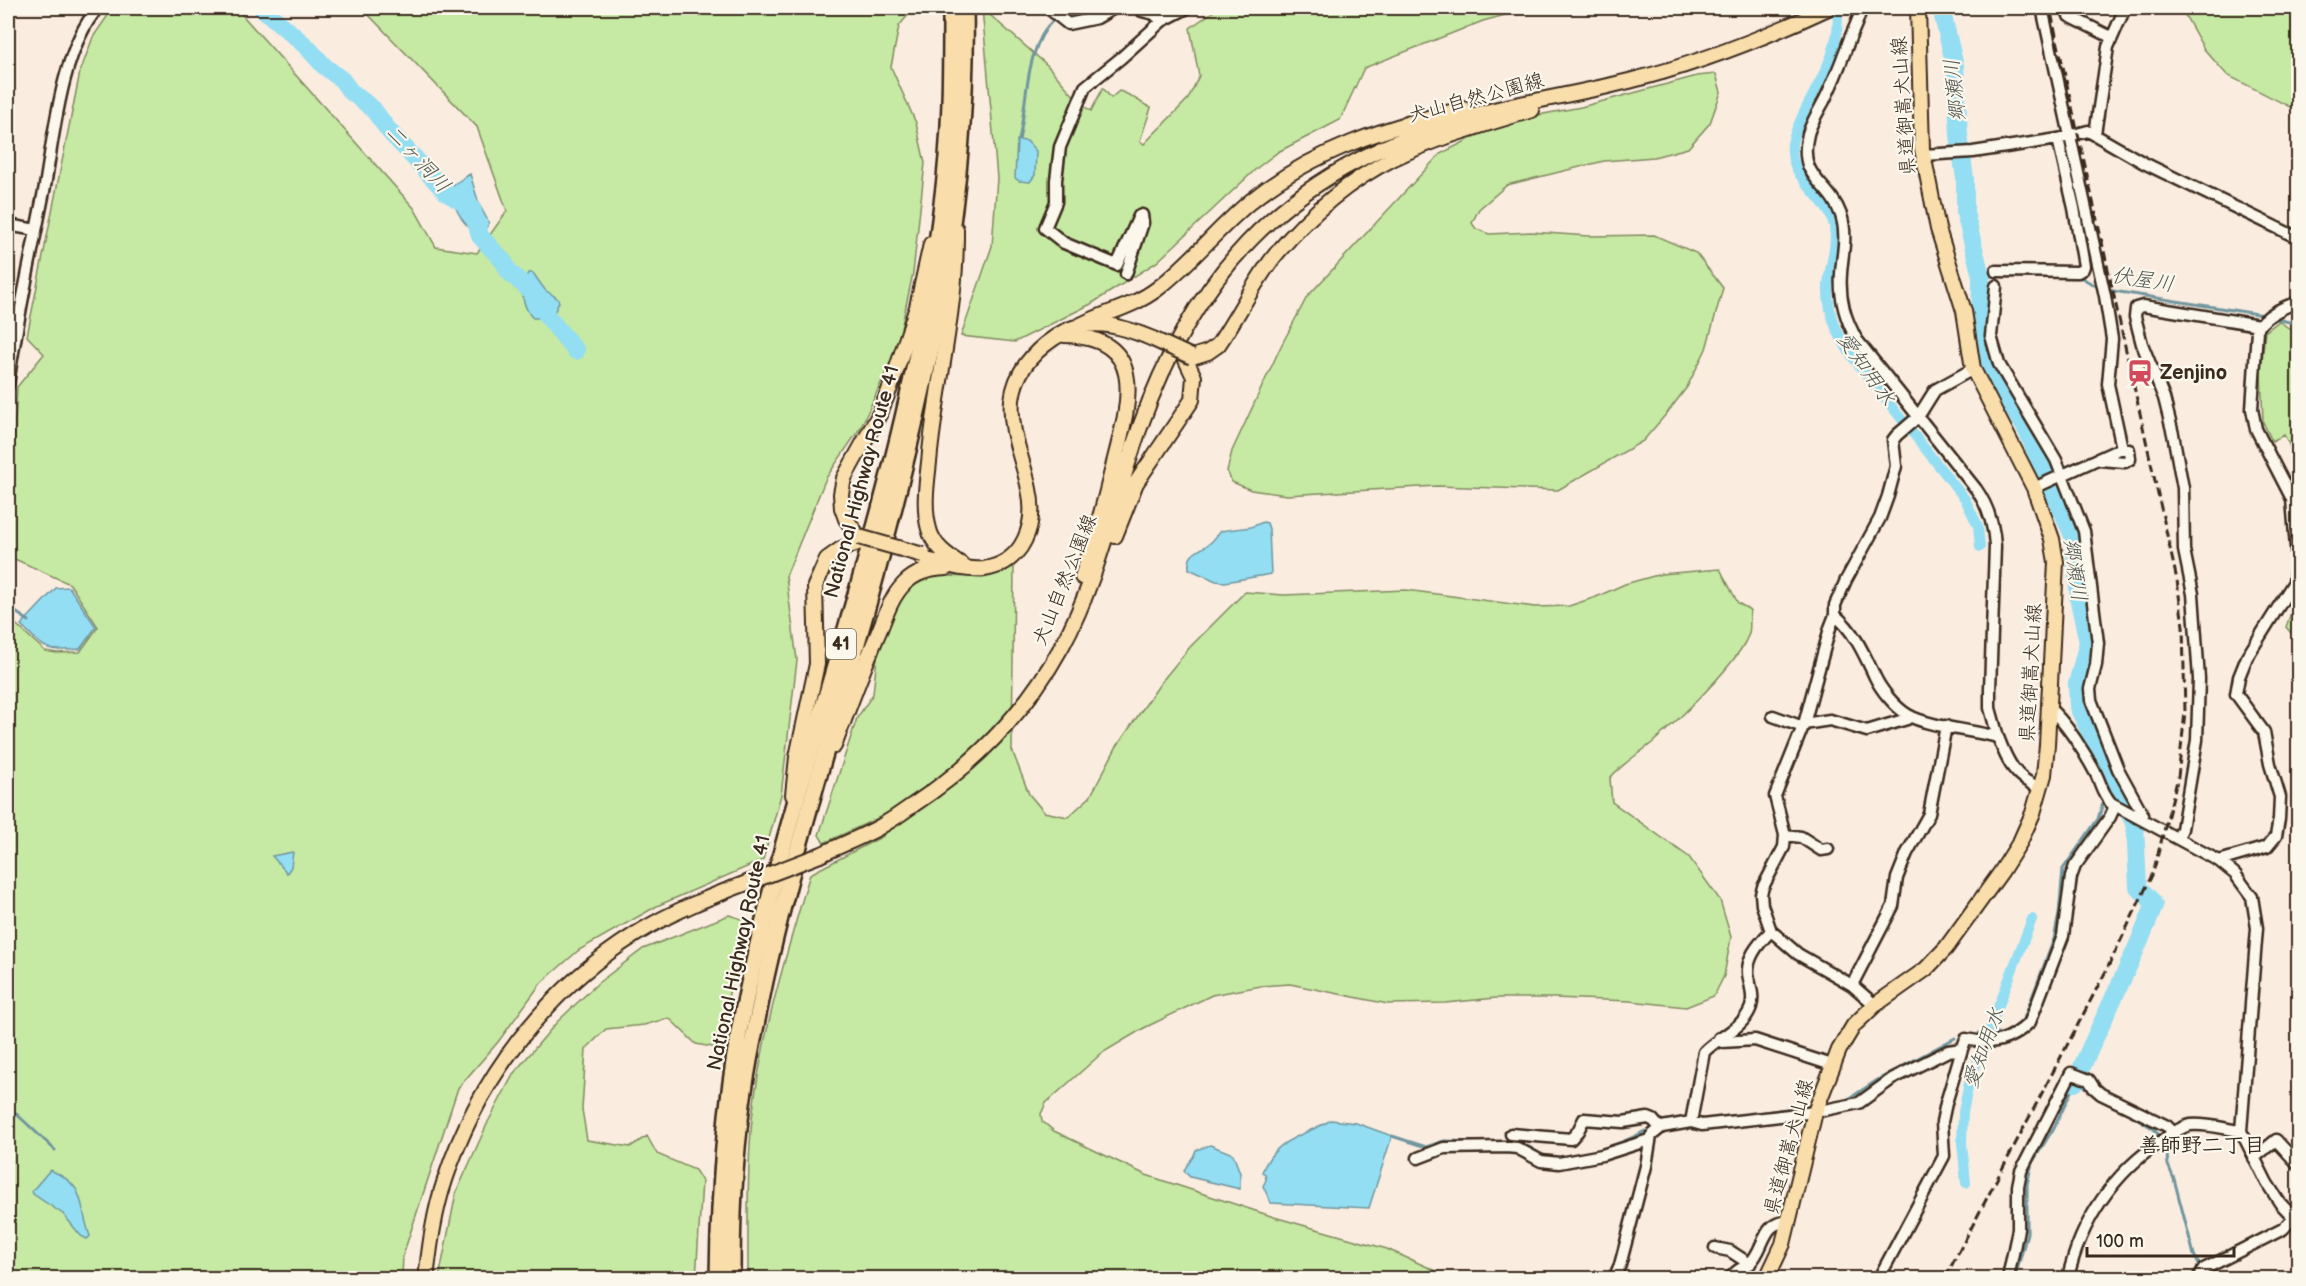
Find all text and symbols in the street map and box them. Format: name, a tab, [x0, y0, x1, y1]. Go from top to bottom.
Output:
street label: 県道御嵩犬山線	[1887, 35, 1921, 177]
water label: 郷瀬川	[1939, 57, 1971, 123]
street label: 犬山自然公園線	[1405, 68, 1547, 128]
water label: 二ヶ洞川	[380, 120, 456, 198]
water label: 伏屋川	[2110, 263, 2176, 297]
water label: 愛知用水	[1832, 327, 1900, 411]
station icon: Zenjino	[2125, 358, 2155, 388]
place label: Zenjino	[2160, 361, 2227, 385]
street label: National Highway Route 41	[819, 363, 905, 601]
street label: 犬山自然公園線	[1028, 511, 1102, 649]
water label: 郷瀬川	[2058, 537, 2092, 603]
street label: 県道御嵩犬山線	[2015, 602, 2047, 744]
road number: 41	[826, 629, 856, 659]
street label: National Highway Route 41	[702, 833, 776, 1073]
water label: 愛知用水	[1958, 1004, 2010, 1092]
street label: 県道御嵩犬山線	[1759, 1076, 1819, 1218]
district label: 善師野二丁目	[2139, 1133, 2265, 1158]
scale bar	[2087, 1220, 2234, 1258]
text: 100 m	[2096, 1231, 2144, 1252]

